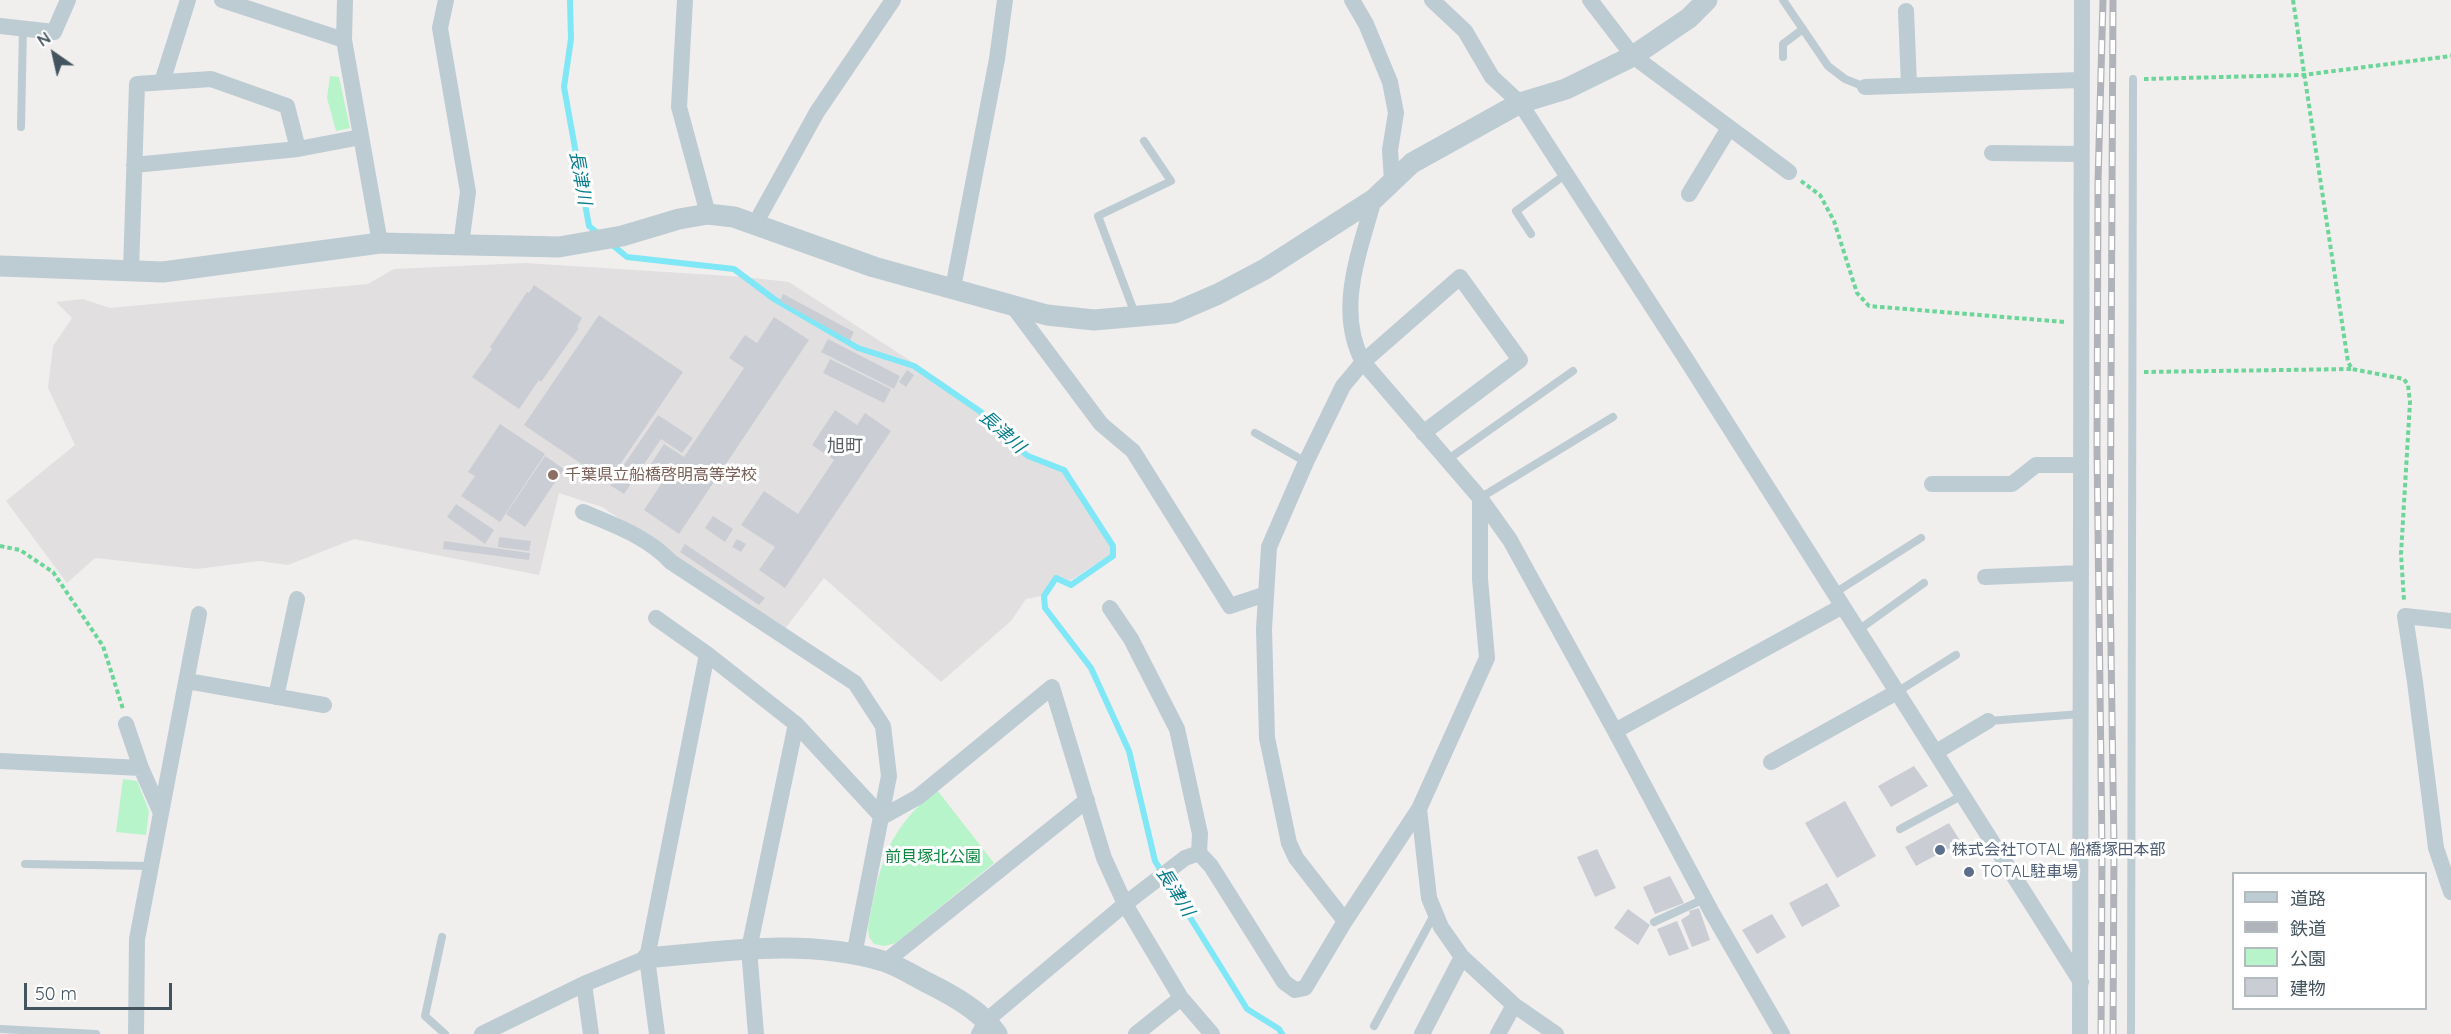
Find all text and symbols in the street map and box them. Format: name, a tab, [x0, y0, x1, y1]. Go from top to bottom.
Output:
north arrow	[24, 24, 84, 84]
text: N	[33, 28, 54, 51]
water label: 長津川	[565, 150, 595, 206]
water label: 長津川	[975, 406, 1029, 458]
district label: 旭町	[827, 436, 863, 458]
place label: 千葉県立船橋啓明高等学校	[565, 465, 757, 485]
marker: 千葉県立船橋啓明高等学校	[546, 468, 560, 482]
place label: 株式会社TOTAL 船橋塚田本部	[1952, 840, 2165, 860]
marker: 株式会社TOTAL 船橋塚田本部	[1933, 843, 1947, 857]
park label: 前貝塚北公園	[885, 847, 981, 867]
place label: TOTAL駐車場	[1981, 862, 2078, 882]
water label: 長津川	[1152, 863, 1198, 921]
marker: TOTAL駐車場	[1962, 865, 1976, 879]
legend	[2232, 872, 2427, 1010]
text: 道路	[2290, 887, 2326, 910]
text: 鉄道	[2290, 917, 2326, 940]
text: 公園	[2290, 947, 2326, 970]
scale bar	[27, 971, 176, 1009]
text: 建物	[2290, 977, 2326, 1000]
text: 50 m	[35, 982, 77, 1005]

